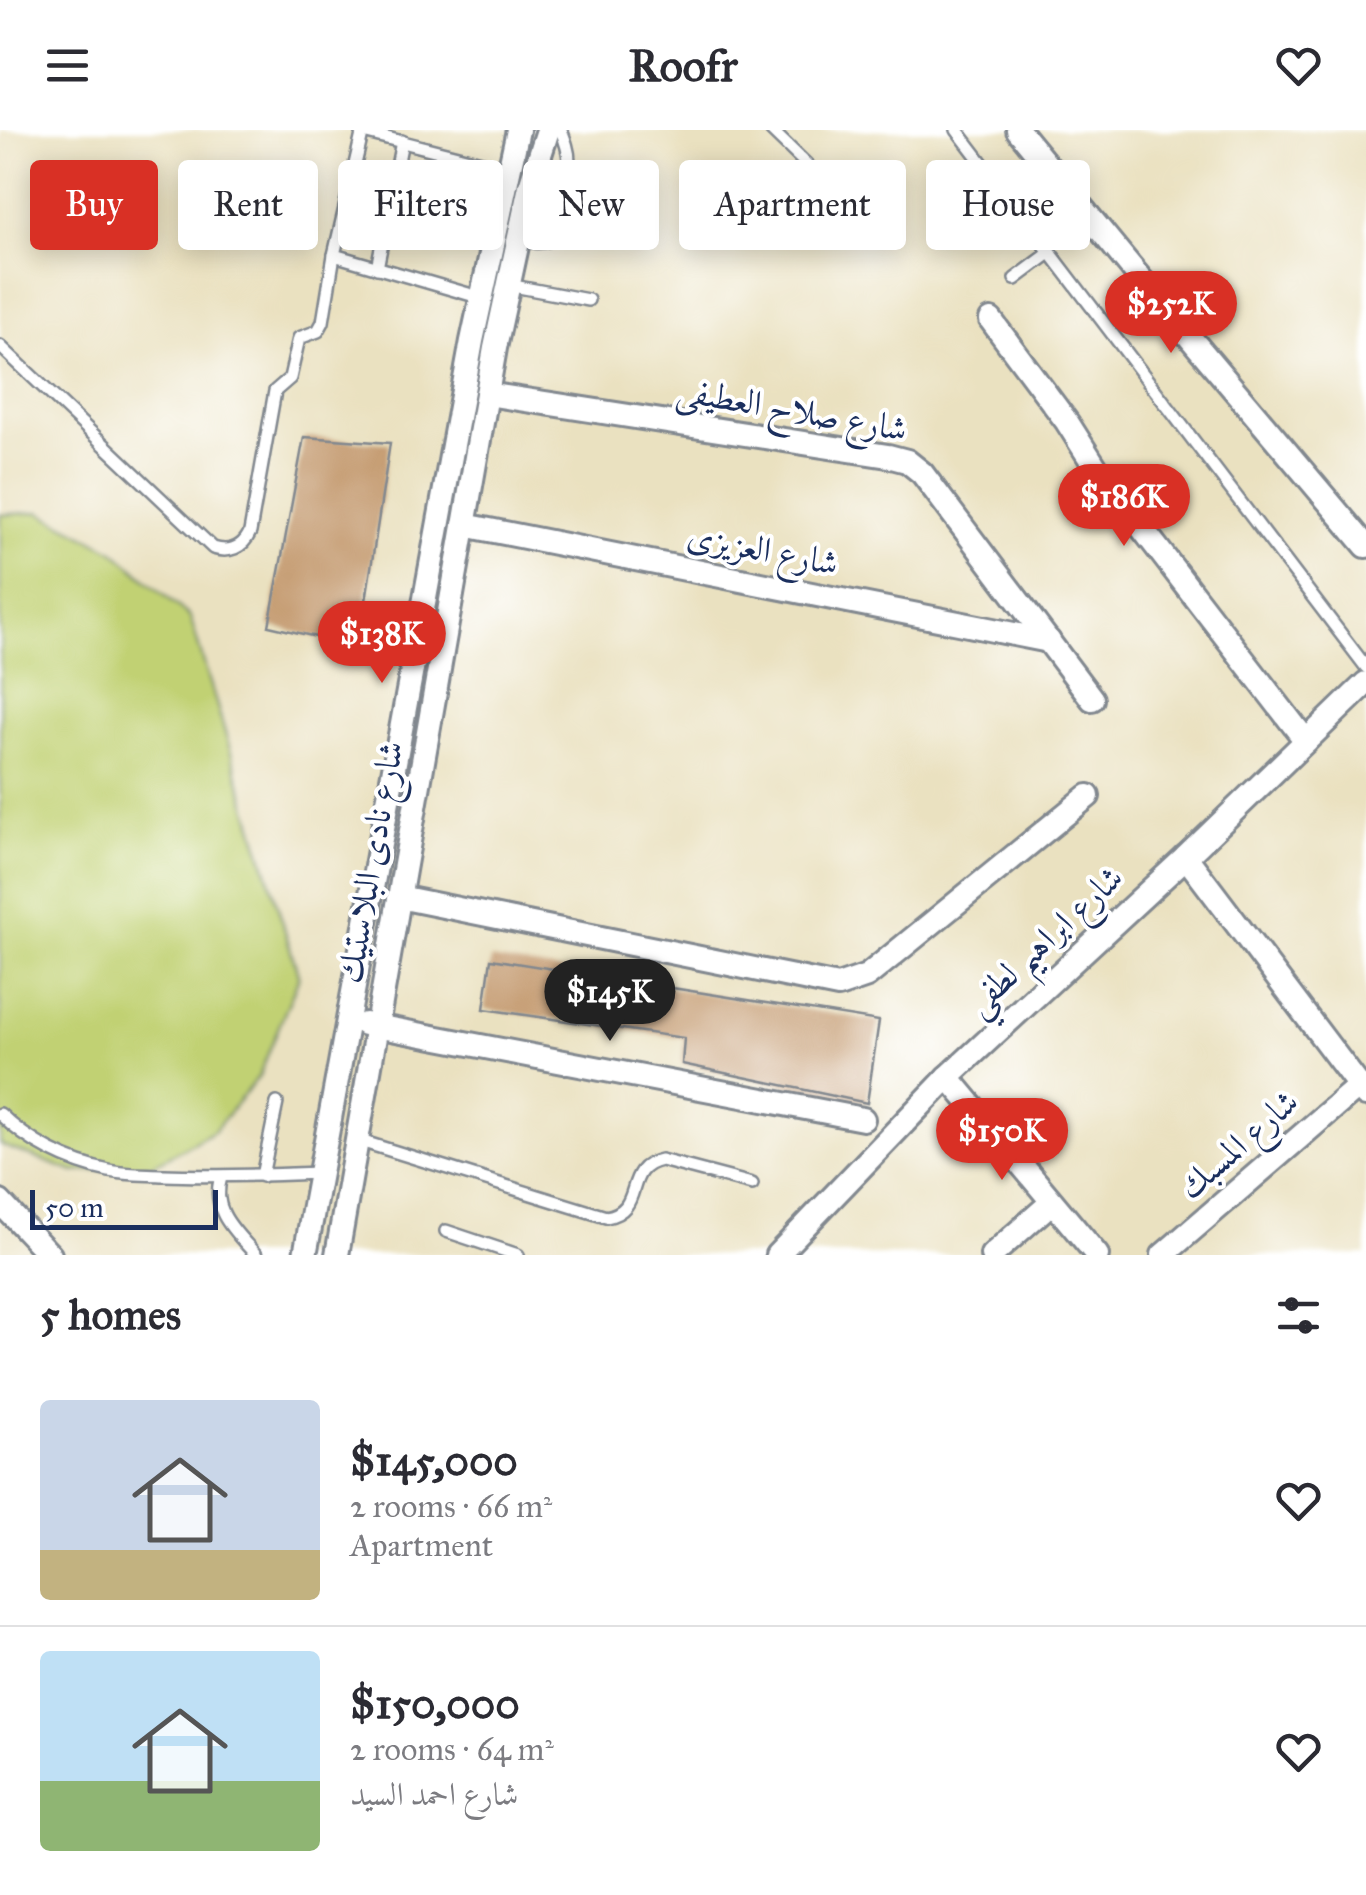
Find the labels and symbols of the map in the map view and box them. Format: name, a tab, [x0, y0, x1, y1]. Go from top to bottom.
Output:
pin: $252K	[1101, 271, 1241, 356]
street label: شارع صلاح العطيفى	[672, 368, 911, 460]
pin: $186K	[1054, 464, 1194, 549]
street label: شارع العزيزى	[682, 514, 842, 592]
pin: $138K	[312, 601, 452, 686]
street label: شارع نادى البلاستيك	[328, 738, 420, 988]
street label: شارع ابراهيم لطفي	[957, 856, 1141, 1034]
pin: $145K	[540, 959, 680, 1044]
street label: شارع المسبك	[1169, 1080, 1312, 1214]
pin: $150K	[932, 1098, 1072, 1183]
scale bar	[30, 1185, 218, 1230]

